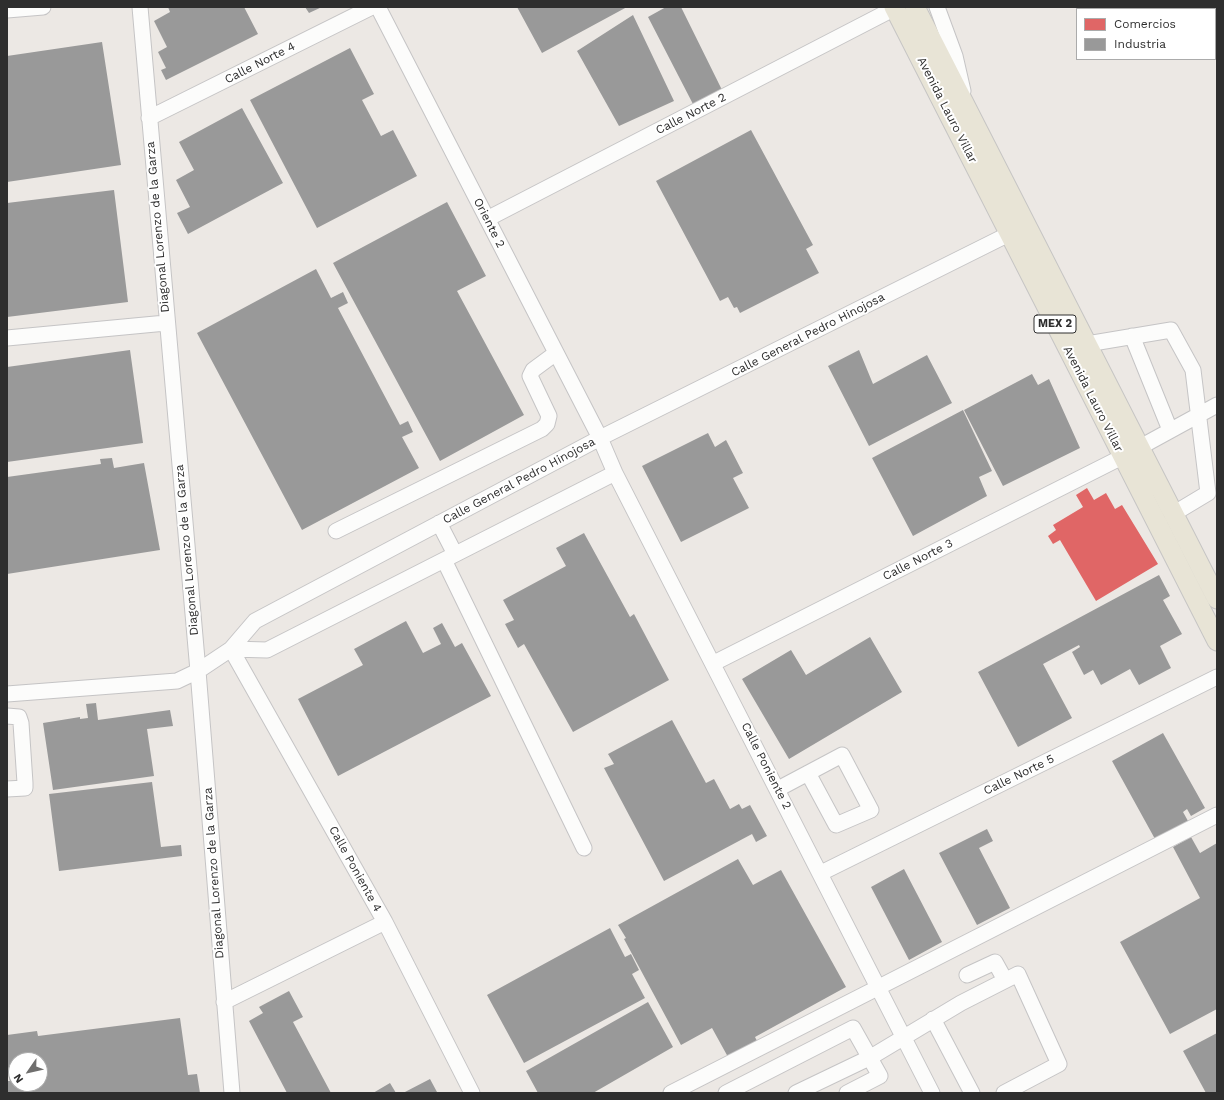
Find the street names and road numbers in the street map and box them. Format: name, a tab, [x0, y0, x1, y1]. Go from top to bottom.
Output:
street label: Calle Norte 4	[222, 39, 298, 87]
street label: Avenida Lauro Villar	[914, 55, 980, 165]
street label: Calle Norte 2	[653, 90, 729, 138]
street label: Diagonal Lorenzo de la Garza	[143, 141, 173, 313]
street label: Oriente 2	[470, 196, 508, 250]
street label: Calle General Pedro Hinojosa	[729, 290, 887, 380]
road number: MEX 2	[1034, 315, 1076, 333]
street label: Avenida Lauro Villar	[1060, 344, 1126, 454]
street label: Calle General Pedro Hinojosa	[440, 435, 598, 527]
street label: Diagonal Lorenzo de la Garza	[172, 464, 202, 636]
street label: Calle Norte 3	[880, 536, 956, 584]
street label: Calle Poniente 2	[738, 720, 794, 812]
street label: Calle Norte 5	[981, 752, 1057, 798]
street label: Diagonal Lorenzo de la Garza	[201, 787, 227, 959]
street label: Calle Poniente 4	[325, 824, 385, 914]

